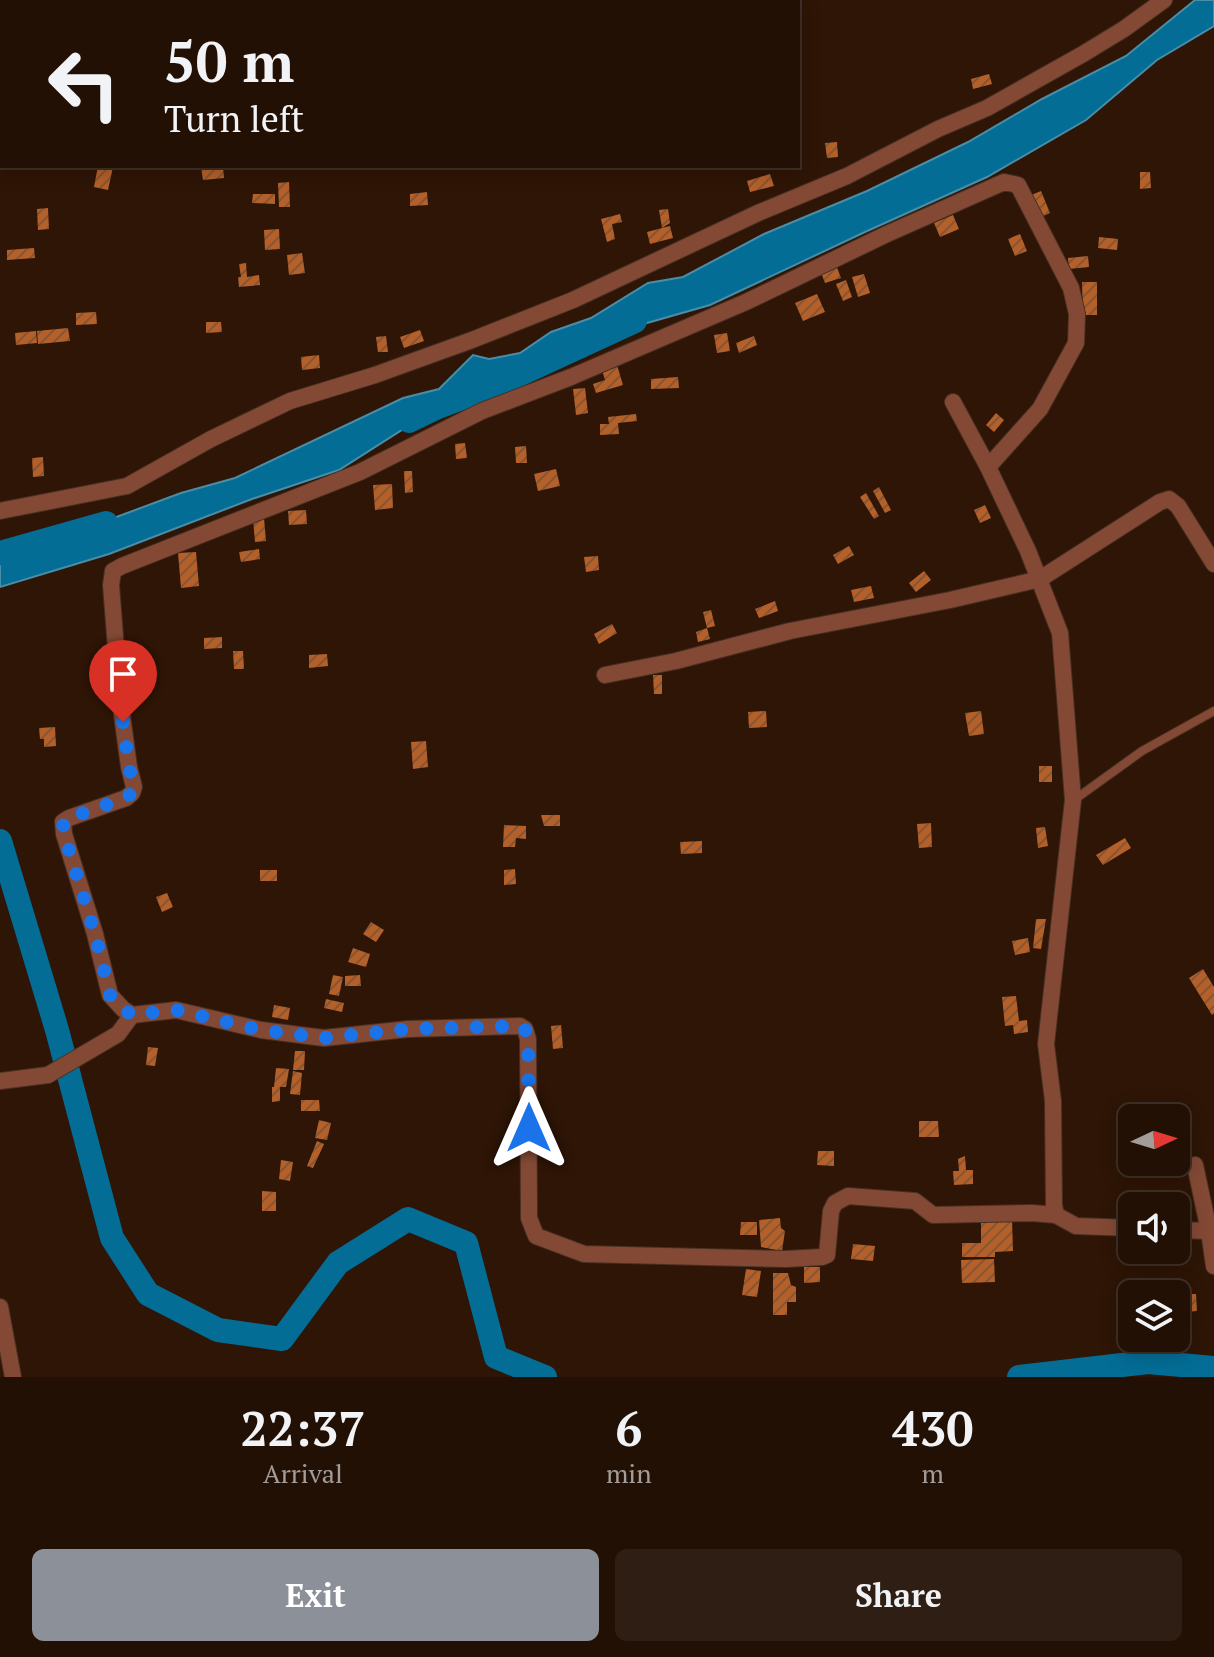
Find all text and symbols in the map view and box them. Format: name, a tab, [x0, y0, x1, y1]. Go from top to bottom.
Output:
text: 50 m	[164, 24, 294, 98]
icon: left	[32, 32, 136, 136]
text: Turn left	[164, 95, 304, 142]
pin	[89, 640, 157, 722]
icon: arrive	[101, 652, 145, 696]
position arrow	[487, 1086, 571, 1170]
north arrow	[1118, 1104, 1190, 1176]
map controls	[1118, 1104, 1190, 1352]
button: sound	[1118, 1192, 1190, 1264]
button: layers	[1118, 1280, 1190, 1352]
text: 22:37	[240, 1396, 365, 1460]
text: 6	[615, 1396, 642, 1460]
text: 430	[892, 1396, 974, 1460]
text: Arrival	[263, 1456, 343, 1490]
text: min	[606, 1456, 652, 1490]
text: m	[922, 1456, 944, 1490]
button: Exit	[32, 1549, 599, 1641]
button: Share	[615, 1549, 1182, 1641]

